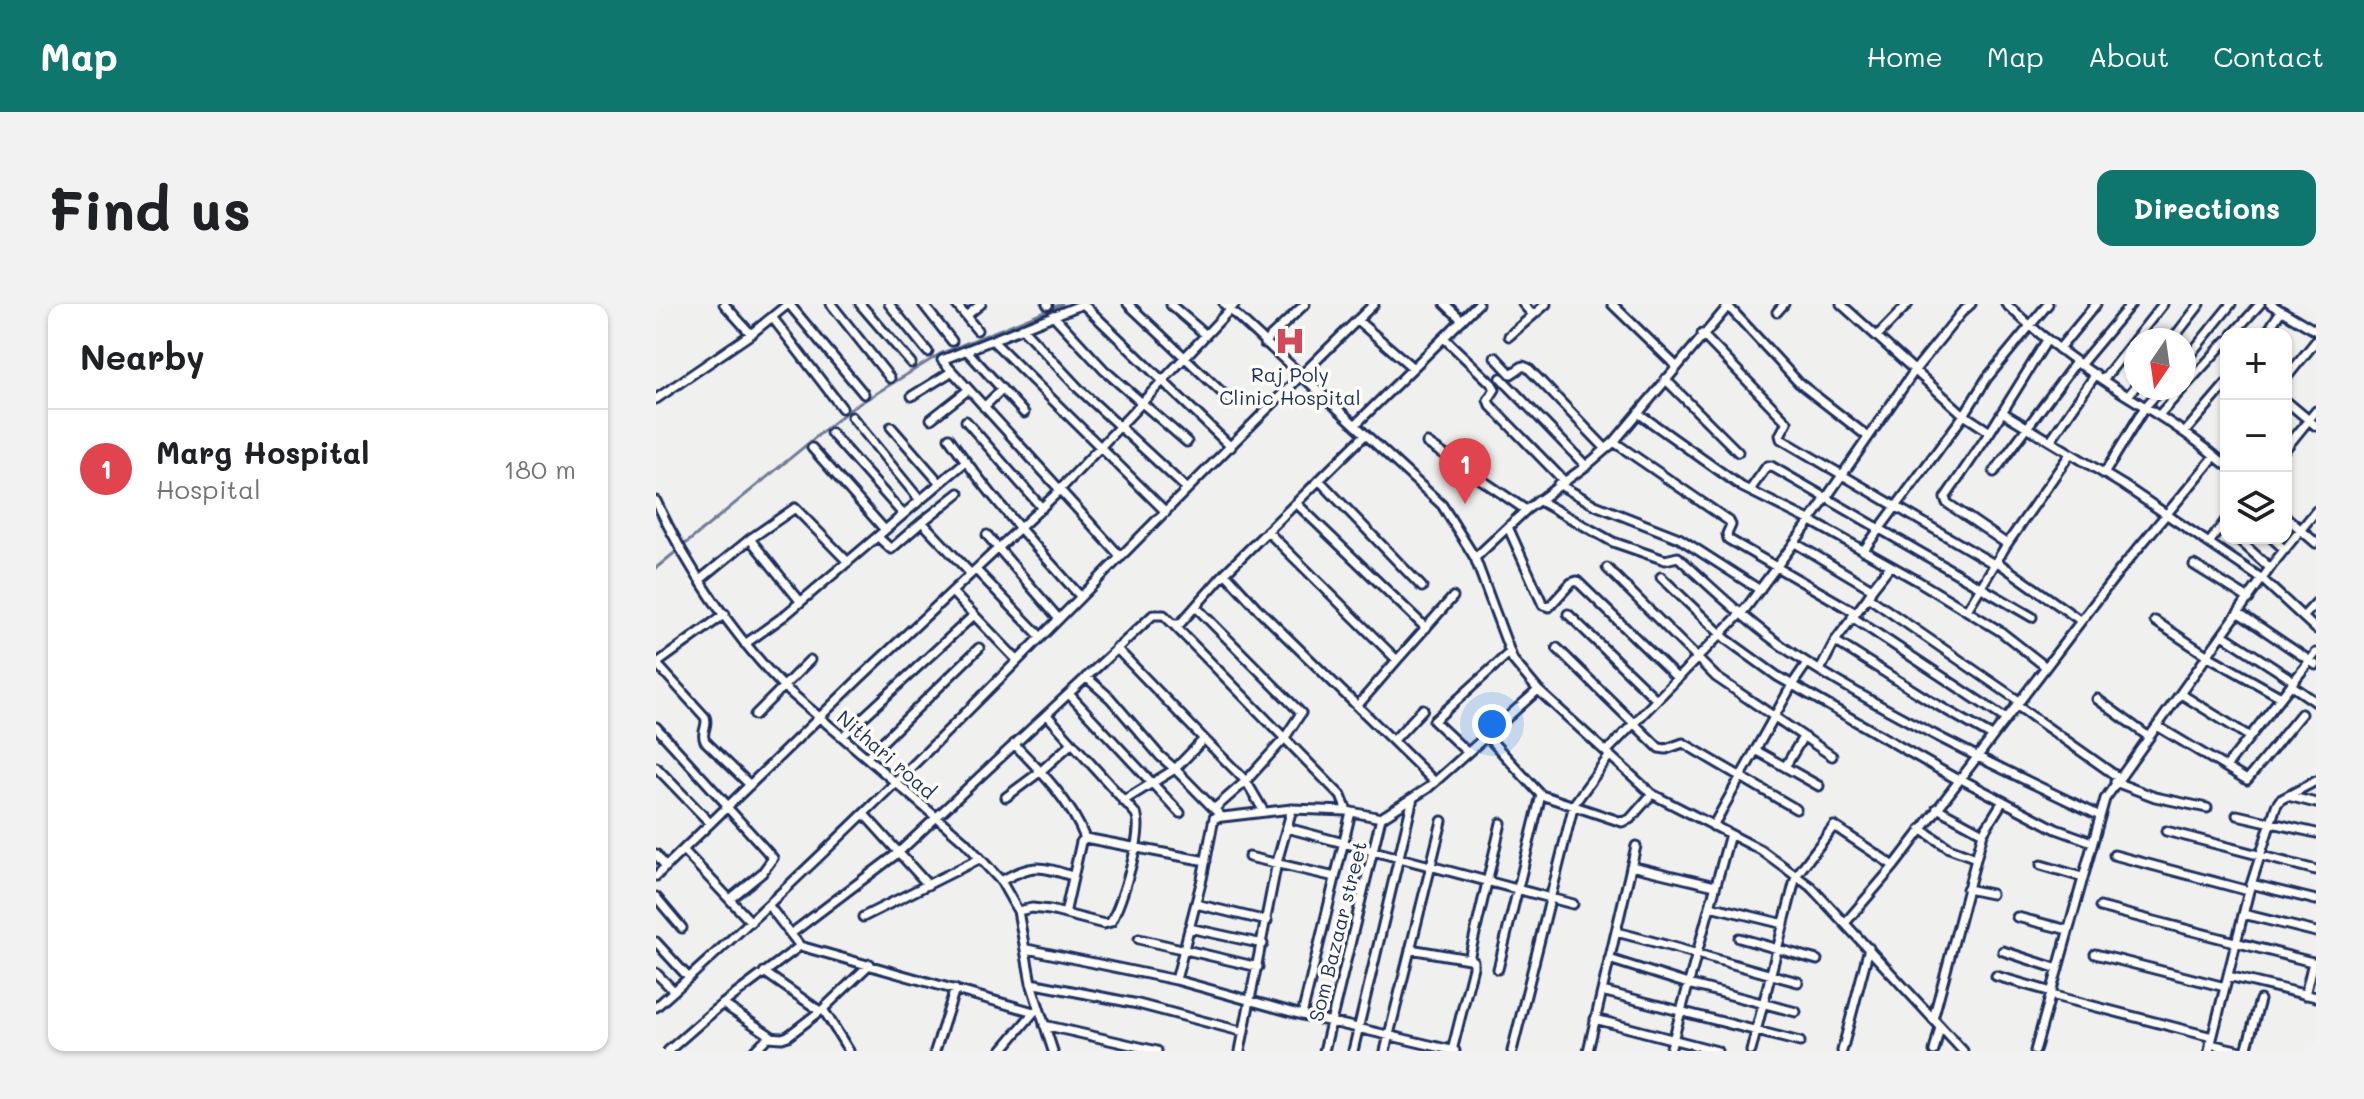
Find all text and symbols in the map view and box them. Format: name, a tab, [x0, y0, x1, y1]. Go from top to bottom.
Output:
text: Map	[40, 31, 118, 81]
text: Home	[1867, 38, 1943, 74]
text: Map	[1987, 38, 2044, 74]
text: About	[2088, 38, 2169, 74]
text: Contact	[2213, 38, 2324, 74]
button: Directions	[2097, 170, 2316, 246]
text: Find us	[48, 172, 251, 245]
hospital icon: Raj Poly Clinic Hospital	[1273, 324, 1307, 358]
north arrow	[2124, 328, 2196, 400]
map controls	[2220, 328, 2292, 544]
button: +	[2220, 328, 2292, 400]
text: Nearby	[80, 334, 205, 379]
place label: Raj Poly Clinic Hospital	[1219, 361, 1361, 410]
button: −	[2220, 400, 2292, 472]
text: Marg Hospital	[156, 432, 369, 472]
pin: 1	[1439, 438, 1491, 504]
text: 1	[100, 452, 112, 486]
text: 180 m	[504, 452, 576, 486]
text: Hospital	[156, 472, 261, 506]
button: layers	[2220, 472, 2292, 544]
street label: Nithari road	[832, 704, 942, 804]
your location	[1472, 704, 1512, 744]
street label: Som Bazaar street	[1302, 838, 1372, 1024]

